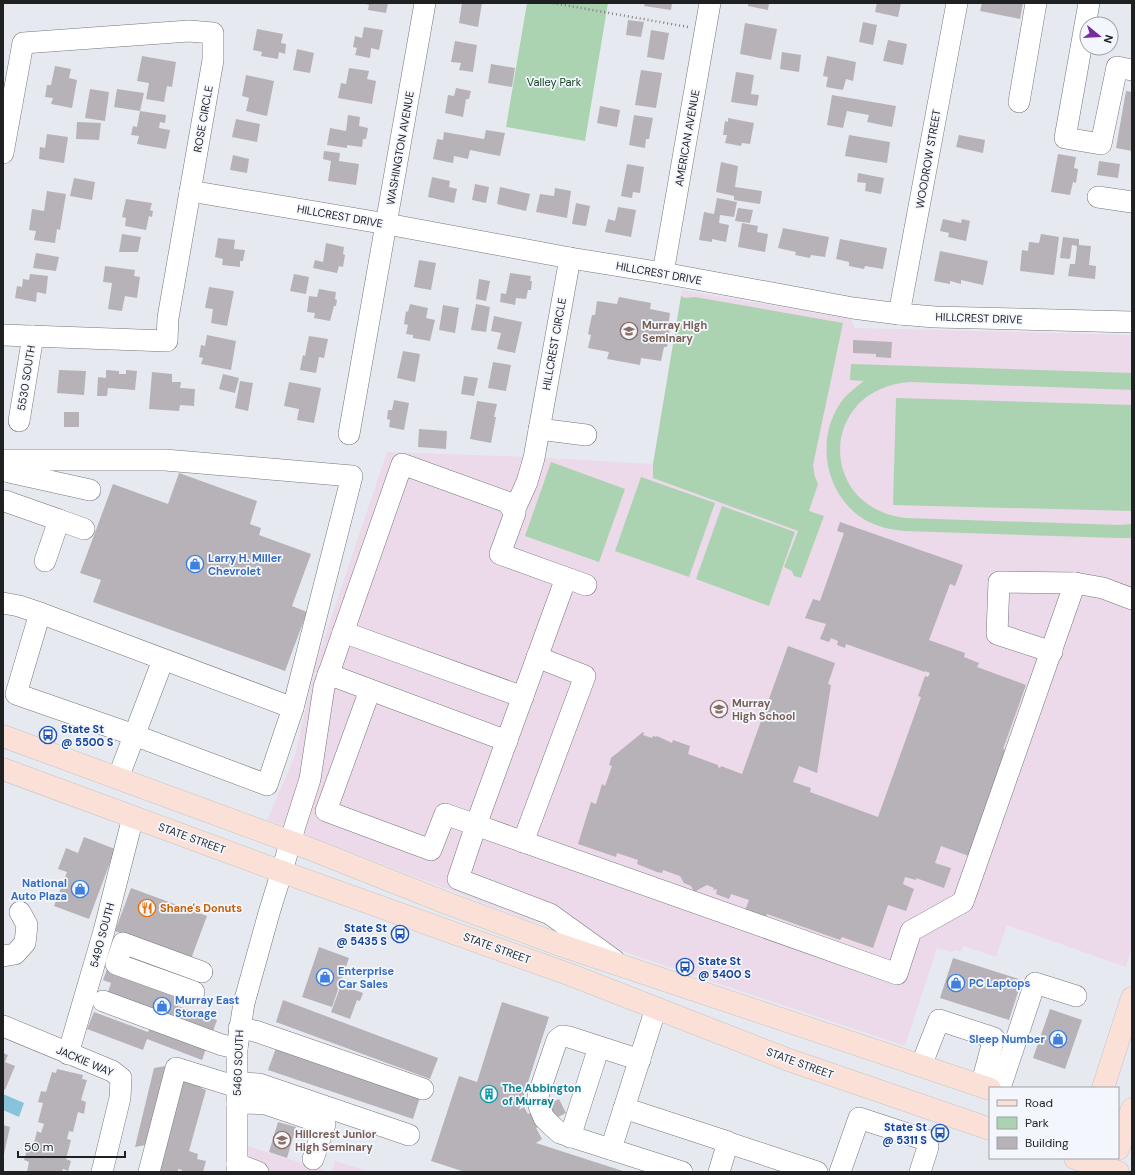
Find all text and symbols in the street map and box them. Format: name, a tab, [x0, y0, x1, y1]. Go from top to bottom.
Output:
north arrow	[1079, 16, 1119, 56]
text: N	[1101, 33, 1116, 45]
park label: Valley Park	[527, 75, 582, 89]
street label: ROSE CIRCLE	[190, 85, 216, 153]
street label: AMERICAN AVENUE	[672, 88, 702, 188]
street label: WASHINGTON AVENUE	[383, 90, 417, 206]
street label: WOODROW STREET	[912, 108, 944, 210]
street label: HILLCREST DRIVE	[296, 202, 384, 230]
street label: HILLCREST DRIVE	[615, 259, 703, 287]
street label: HILLCREST CIRCLE	[539, 297, 569, 391]
street label: HILLCREST DRIVE	[935, 309, 1023, 327]
place label: Murray High Seminary	[642, 318, 707, 345]
school or university icon: Murray High Seminary	[619, 321, 639, 341]
street label: 5530 SOUTH	[14, 344, 38, 412]
place label: Larry H. Miller Chevrolet	[208, 551, 282, 578]
shop icon: Larry H. Miller Chevrolet	[185, 554, 205, 574]
place label: Murray High School	[732, 696, 795, 723]
school or university icon: Murray High School	[709, 699, 729, 719]
place label: State St @ 5500 S	[61, 722, 114, 749]
bus stop icon: State St @ 5500 S	[38, 725, 58, 745]
street label: STATE STREET	[156, 819, 228, 857]
place label: National Auto Plaza	[11, 876, 67, 903]
shop icon: National Auto Plaza	[70, 879, 90, 899]
restaurant icon: Shane's Donuts	[137, 898, 157, 918]
street label: 5490 SOUTH	[87, 901, 117, 969]
place label: Shane's Donuts	[160, 901, 242, 915]
place label: State St @ 5435 S	[336, 921, 387, 948]
bus stop icon: State St @ 5435 S	[390, 924, 410, 944]
street label: STATE STREET	[461, 929, 533, 967]
place label: State St @ 5400 S	[698, 954, 751, 981]
bus stop icon: State St @ 5400 S	[675, 957, 695, 977]
place label: Enterprise Car Sales	[338, 964, 395, 991]
shop icon: Enterprise Car Sales	[315, 967, 335, 987]
shop icon: PC Laptops	[946, 973, 966, 993]
place label: PC Laptops	[969, 976, 1031, 990]
place label: Murray East Storage	[175, 993, 240, 1020]
shop icon: Murray East Storage	[152, 996, 172, 1016]
shop icon: Sleep Number	[1048, 1029, 1068, 1049]
street label: 5460 SOUTH	[230, 1030, 246, 1096]
place label: Sleep Number	[969, 1032, 1045, 1046]
street label: JACKIE WAY	[54, 1043, 116, 1080]
street label: STATE STREET	[764, 1044, 836, 1082]
place label: The Abbington of Murray	[502, 1081, 581, 1108]
building icon: The Abbington of Murray	[479, 1084, 499, 1104]
legend	[989, 1087, 1119, 1159]
text: Road	[1025, 1095, 1053, 1111]
text: Park	[1025, 1115, 1049, 1131]
place label: State St @ 5311 S	[882, 1120, 927, 1147]
bus stop icon: State St @ 5311 S	[930, 1123, 950, 1143]
place label: Hillcrest Junior High Seminary	[295, 1127, 377, 1154]
school or university icon: Hillcrest Junior High Seminary	[272, 1130, 292, 1150]
scale bar	[18, 1133, 125, 1159]
text: Building	[1025, 1135, 1069, 1151]
text: 50 m	[24, 1139, 53, 1155]

